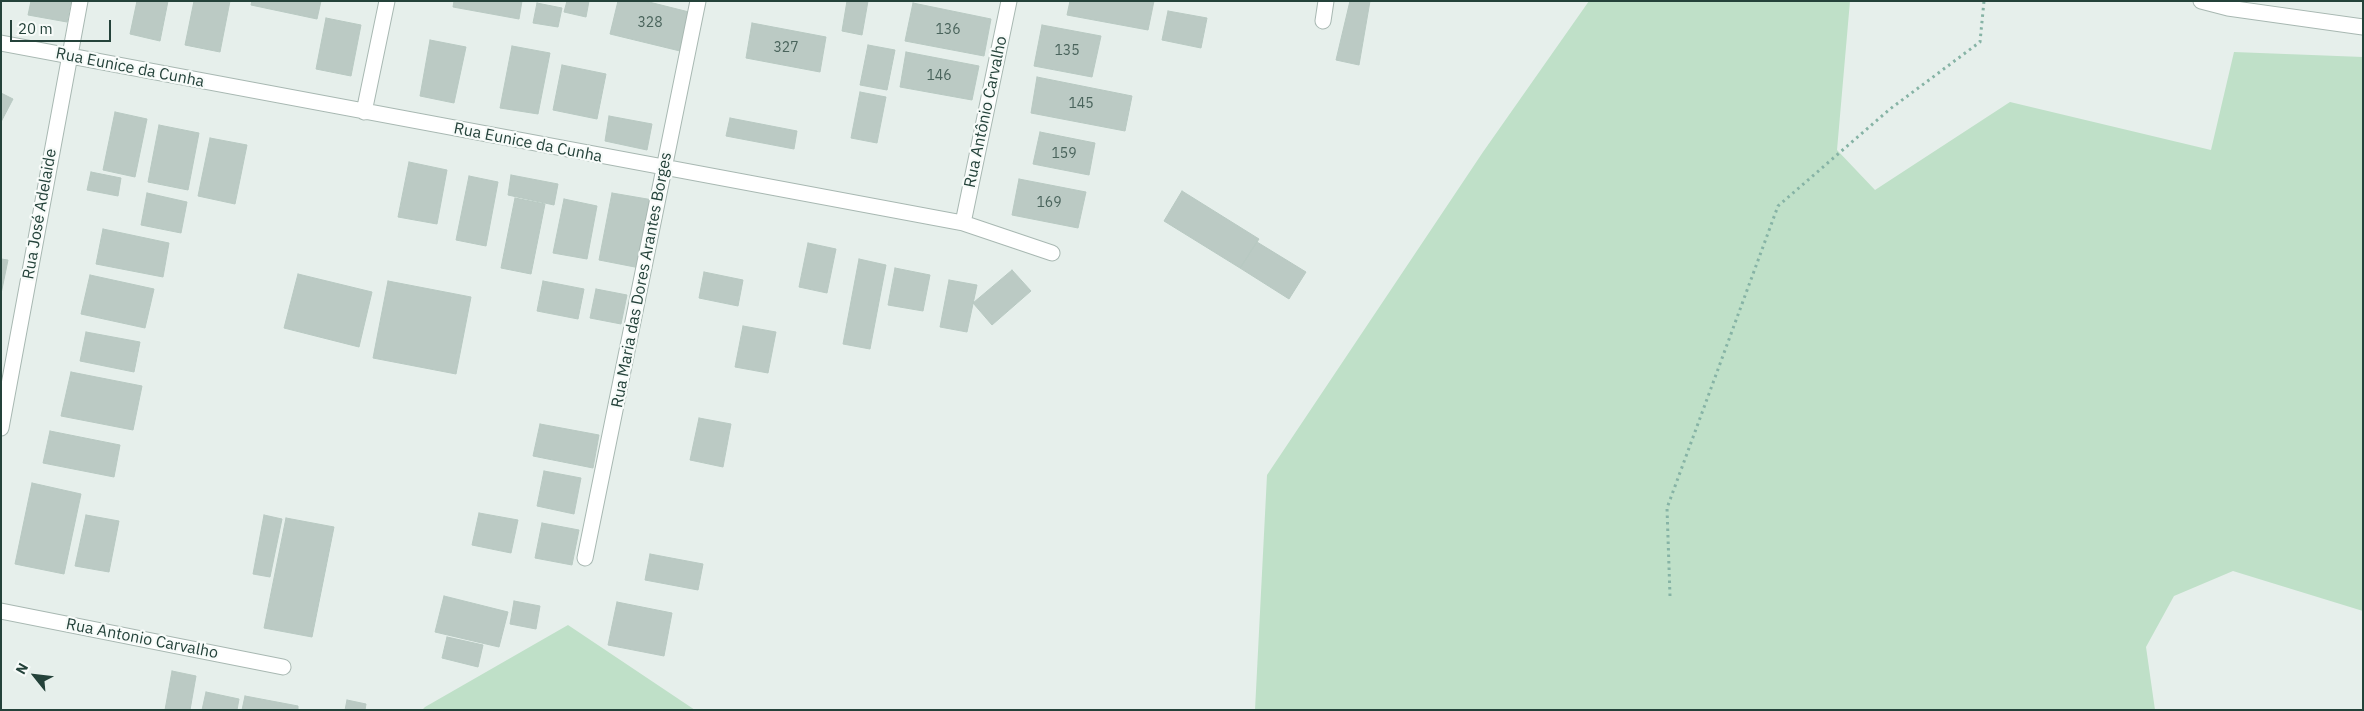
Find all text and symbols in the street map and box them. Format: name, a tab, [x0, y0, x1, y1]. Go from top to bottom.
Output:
scale bar	[12, 10, 114, 42]
house number: 328	[637, 15, 663, 31]
text: 20 m	[18, 19, 53, 38]
house number: 136	[935, 22, 961, 38]
street label: Rua Antônio Carvalho	[961, 34, 1011, 190]
house number: 327	[773, 40, 799, 56]
house number: 135	[1054, 43, 1080, 59]
street label: Rua Eunice da Cunha	[54, 44, 206, 92]
house number: 146	[926, 68, 952, 84]
house number: 145	[1068, 96, 1094, 112]
street label: Rua Eunice da Cunha	[452, 119, 604, 167]
house number: 159	[1051, 146, 1077, 162]
street label: Rua José Adelaide	[19, 147, 61, 281]
street label: Rua Maria das Dores Arantes Borges	[608, 151, 676, 409]
house number: 169	[1036, 195, 1062, 211]
street label: Rua Antonio Carvalho	[64, 615, 220, 663]
north arrow	[10, 651, 60, 701]
text: N	[12, 660, 32, 678]

